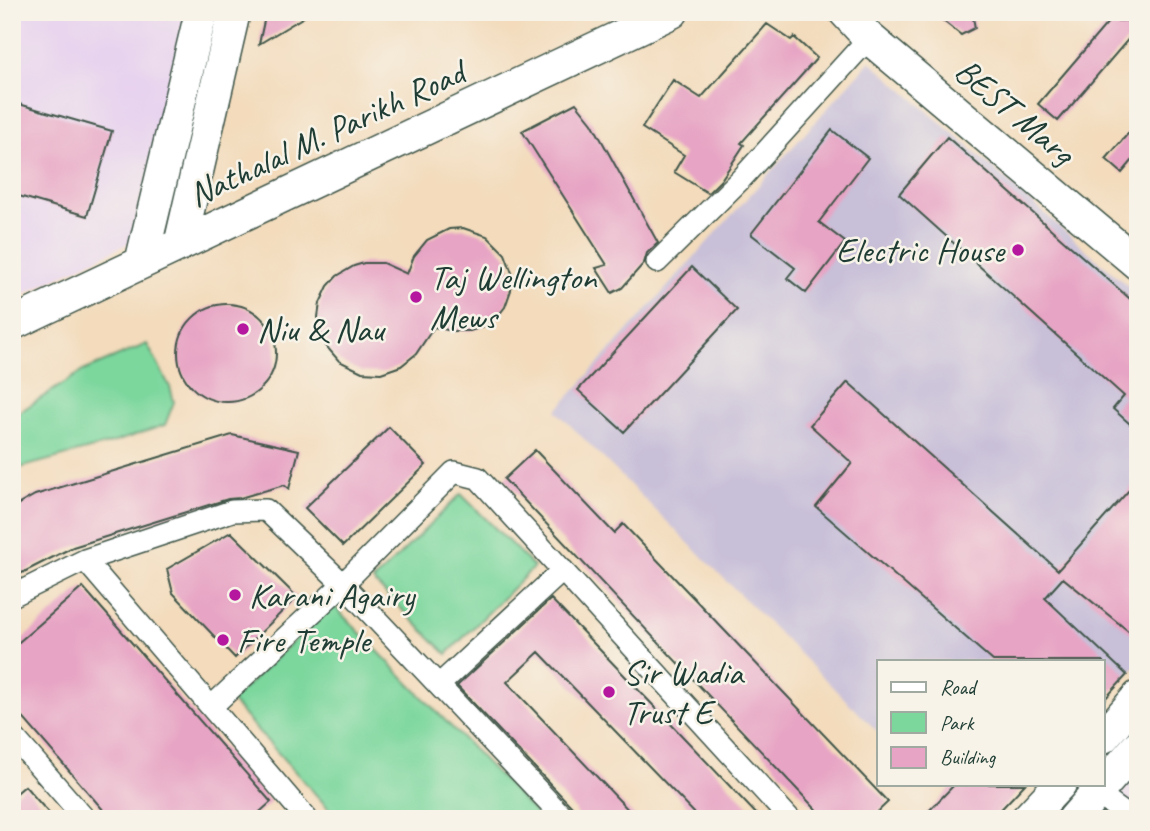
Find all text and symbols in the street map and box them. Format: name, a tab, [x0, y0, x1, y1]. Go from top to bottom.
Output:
street label: Nathalal M. Parikh Road	[181, 48, 476, 217]
street label: BEST Marg	[946, 48, 1086, 176]
place label: Electric House	[836, 228, 1007, 273]
marker: Electric House	[1010, 242, 1026, 258]
place label: Taj Wellington Mews	[430, 255, 598, 340]
marker: Taj Wellington Mews	[408, 289, 424, 305]
place label: Niu & Nau	[257, 307, 386, 352]
marker: Niu & Nau	[235, 321, 251, 337]
place label: Karani Agairy	[249, 573, 416, 618]
marker: Karani Agairy	[227, 587, 243, 603]
place label: Fire Temple	[237, 618, 372, 663]
marker: Fire Temple	[215, 632, 231, 648]
place label: Sir Wadia Trust E	[623, 650, 746, 735]
legend	[877, 660, 1104, 786]
text: Road	[940, 674, 979, 700]
marker: Sir Wadia Trust E	[601, 684, 617, 700]
text: Park	[940, 710, 975, 736]
text: Building	[940, 744, 997, 770]

